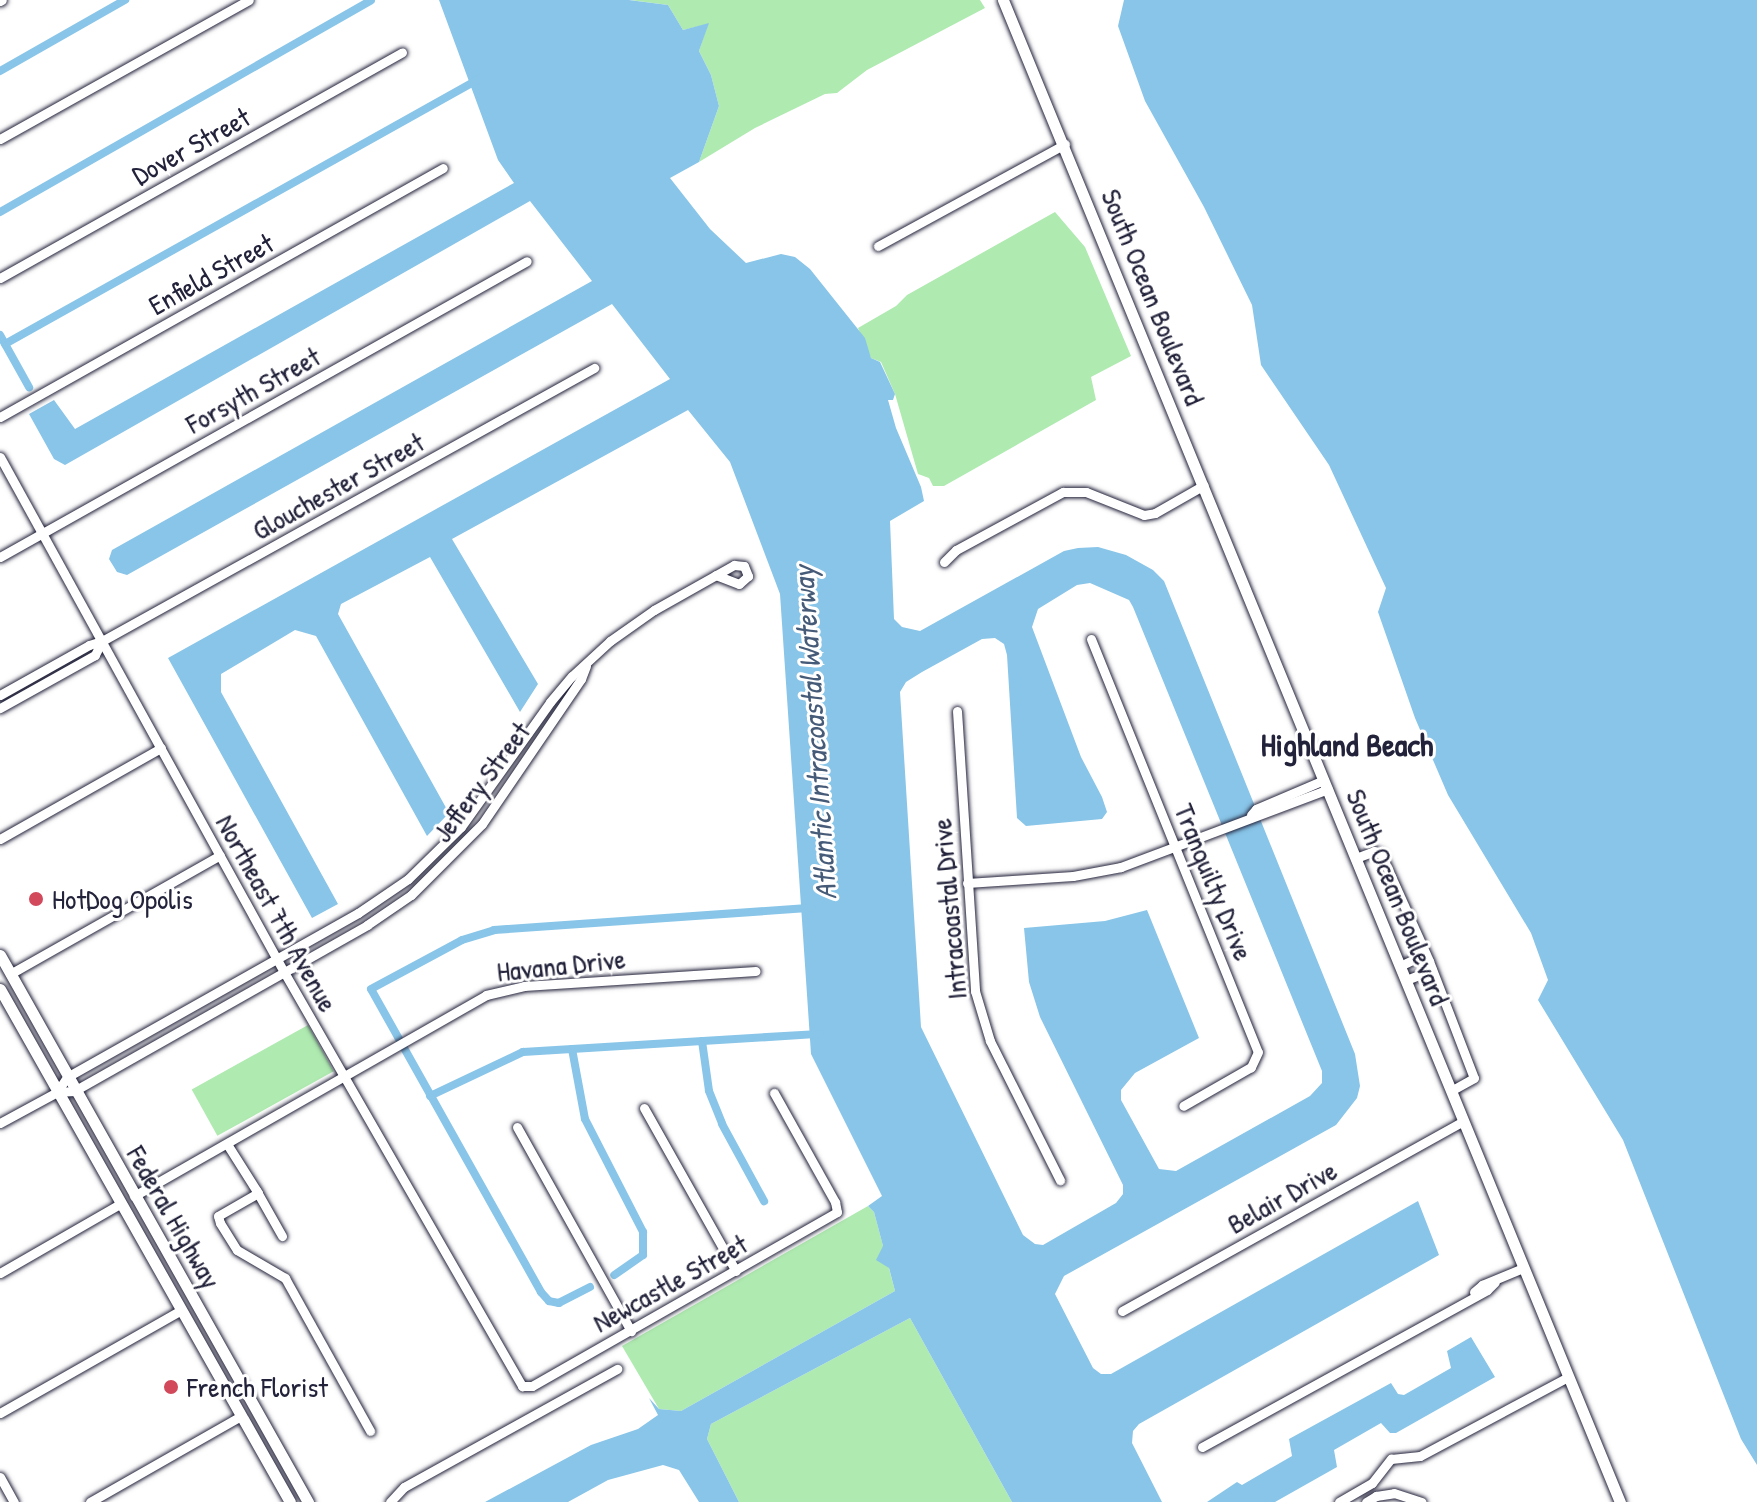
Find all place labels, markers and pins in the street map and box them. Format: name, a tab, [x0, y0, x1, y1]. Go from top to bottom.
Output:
place label: HotDog Opolis	[52, 882, 193, 916]
marker: HotDog Opolis	[27, 890, 45, 908]
place label: French Florist	[187, 1370, 328, 1404]
marker: French Florist	[162, 1378, 180, 1396]

